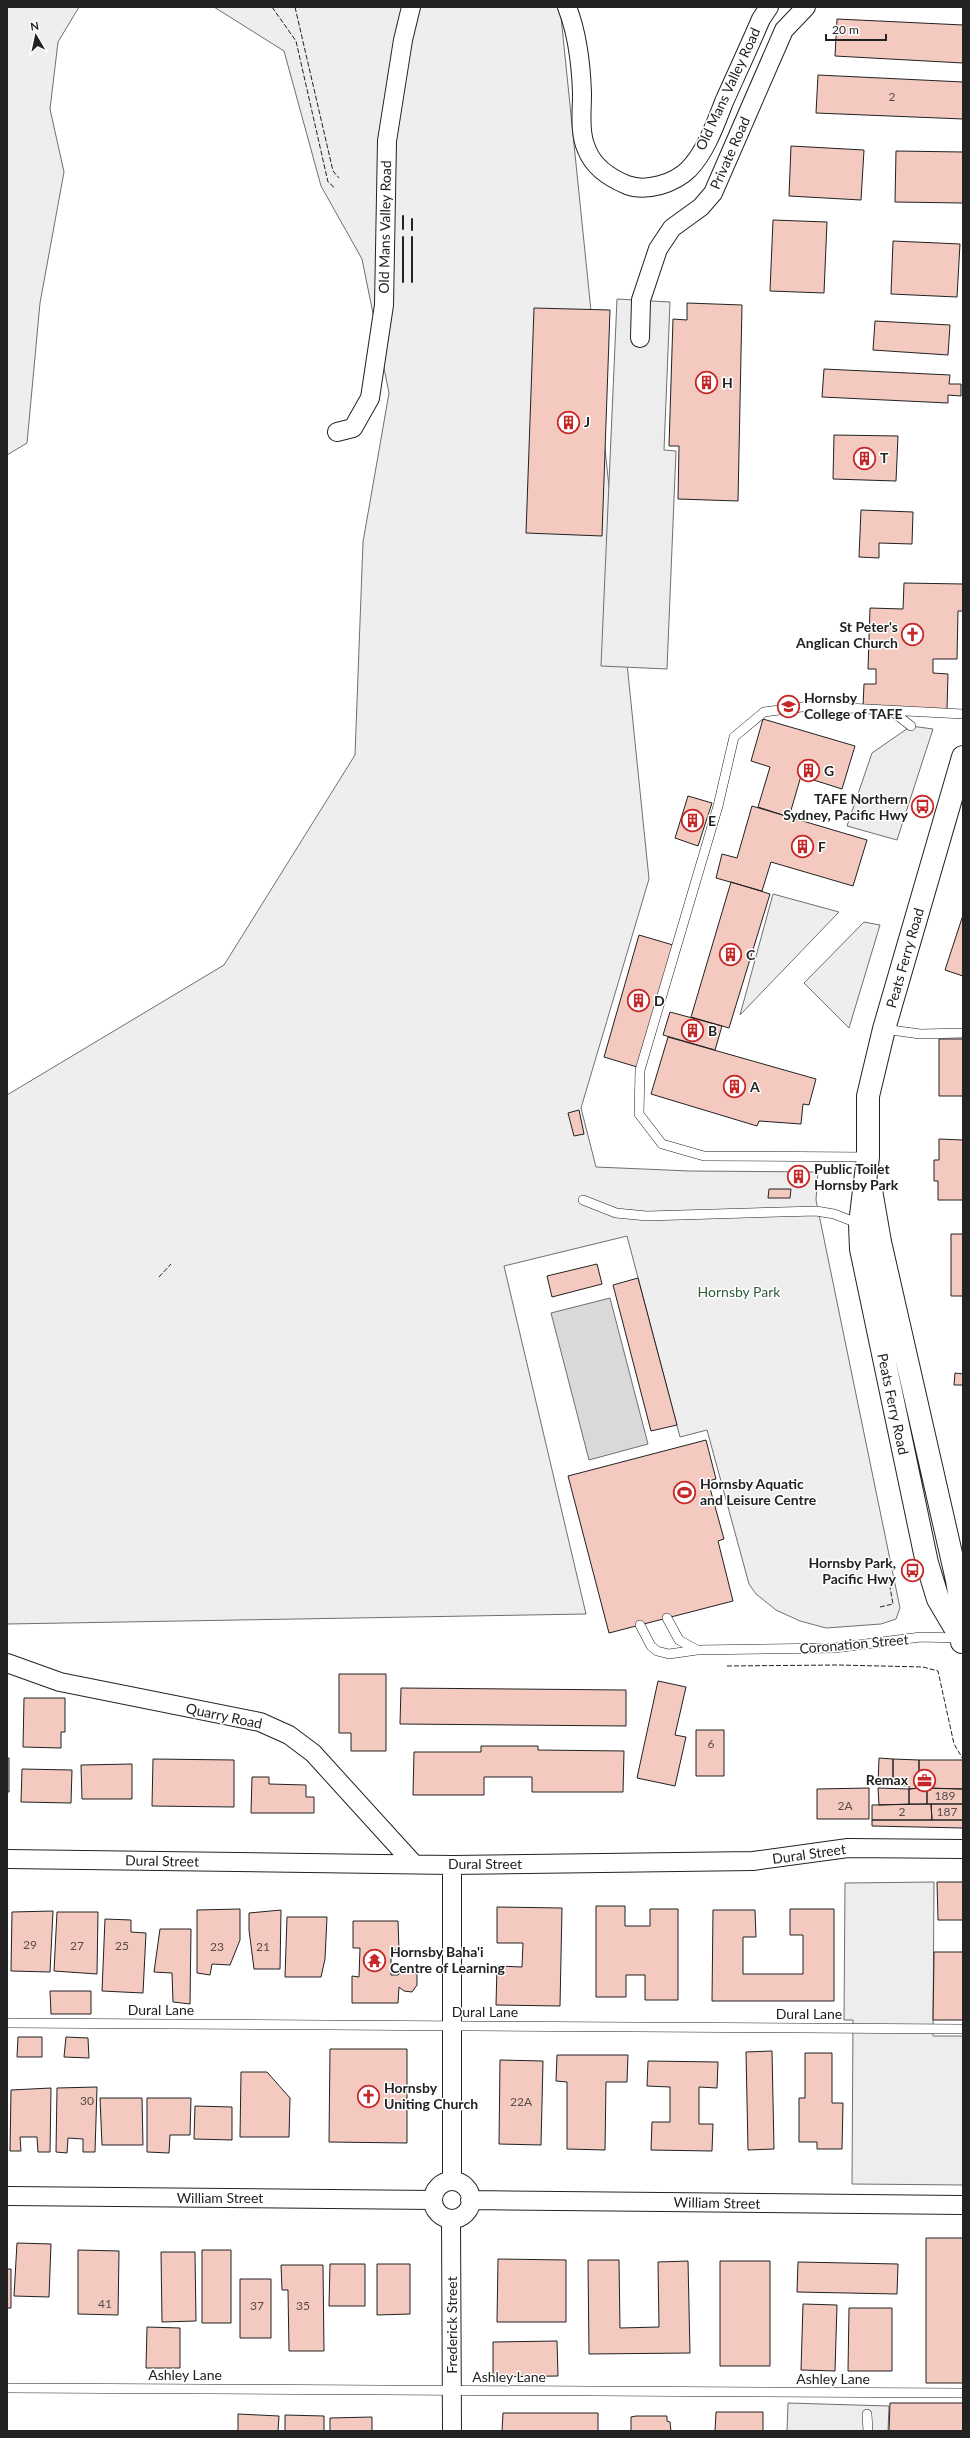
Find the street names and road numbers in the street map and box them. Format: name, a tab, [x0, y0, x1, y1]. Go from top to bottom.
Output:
street label: Old Mans Valley Road	[692, 25, 763, 153]
street label: Private Road	[706, 114, 753, 192]
street label: Old Mans Valley Road	[375, 160, 394, 294]
street label: Peats Ferry Road	[882, 906, 927, 1010]
street label: Peats Ferry Road	[874, 1352, 913, 1456]
street label: Coronation Street	[799, 1630, 909, 1657]
street label: Quarry Road	[184, 1699, 264, 1732]
street label: Dural Street	[771, 1840, 847, 1867]
street label: Dural Street	[125, 1851, 199, 1870]
street label: Dural Street	[448, 1855, 522, 1872]
street label: Dural Lane	[128, 2001, 194, 2018]
street label: Dural Lane	[452, 2003, 518, 2020]
street label: Dural Lane	[776, 2005, 842, 2022]
street label: William Street	[177, 2189, 263, 2206]
street label: William Street	[674, 2193, 761, 2212]
street label: Frederick Street	[443, 2276, 460, 2374]
street label: Ashley Lane	[148, 2366, 222, 2383]
street label: Ashley Lane	[472, 2368, 546, 2385]
street label: Ashley Lane	[796, 2370, 870, 2387]

